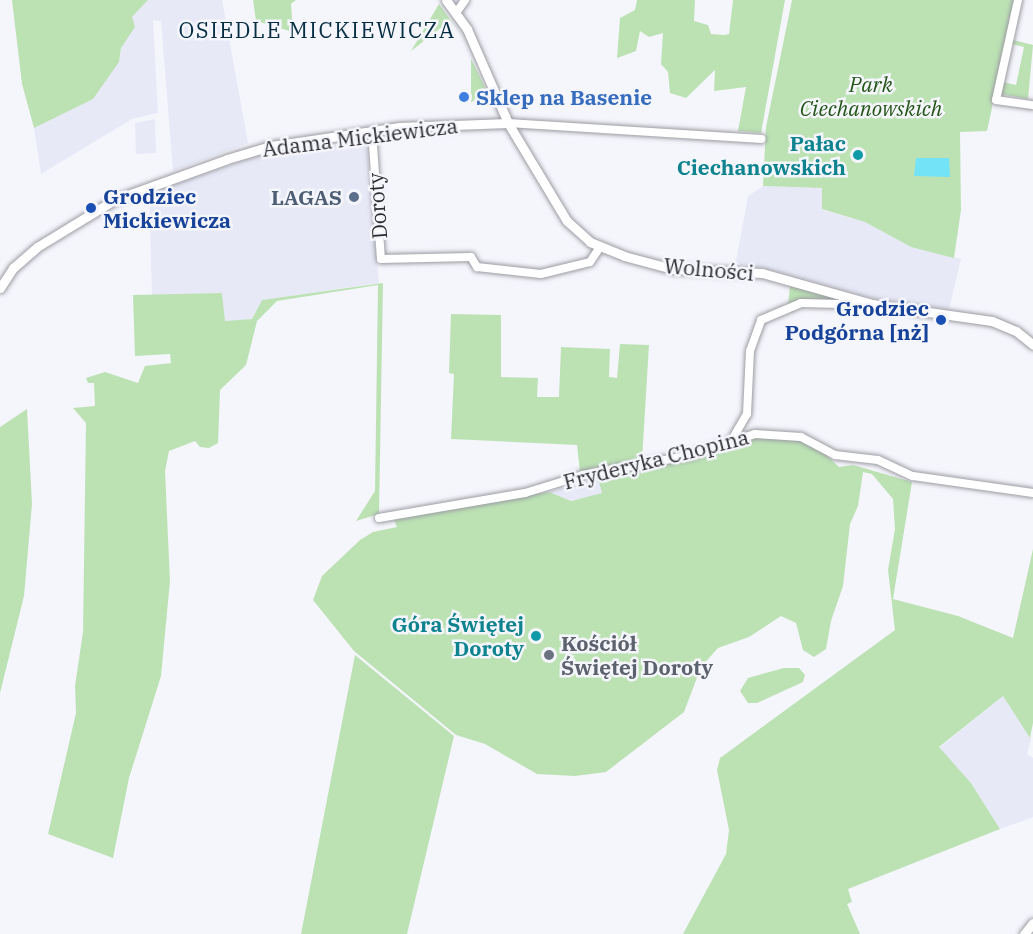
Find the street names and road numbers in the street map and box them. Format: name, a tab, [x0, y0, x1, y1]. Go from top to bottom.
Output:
street label: Adama Mickiewicza	[261, 113, 459, 161]
street label: Doroty	[362, 172, 392, 240]
street label: Wolności	[663, 253, 755, 285]
street label: Fryderyka Chopina	[561, 424, 751, 494]

